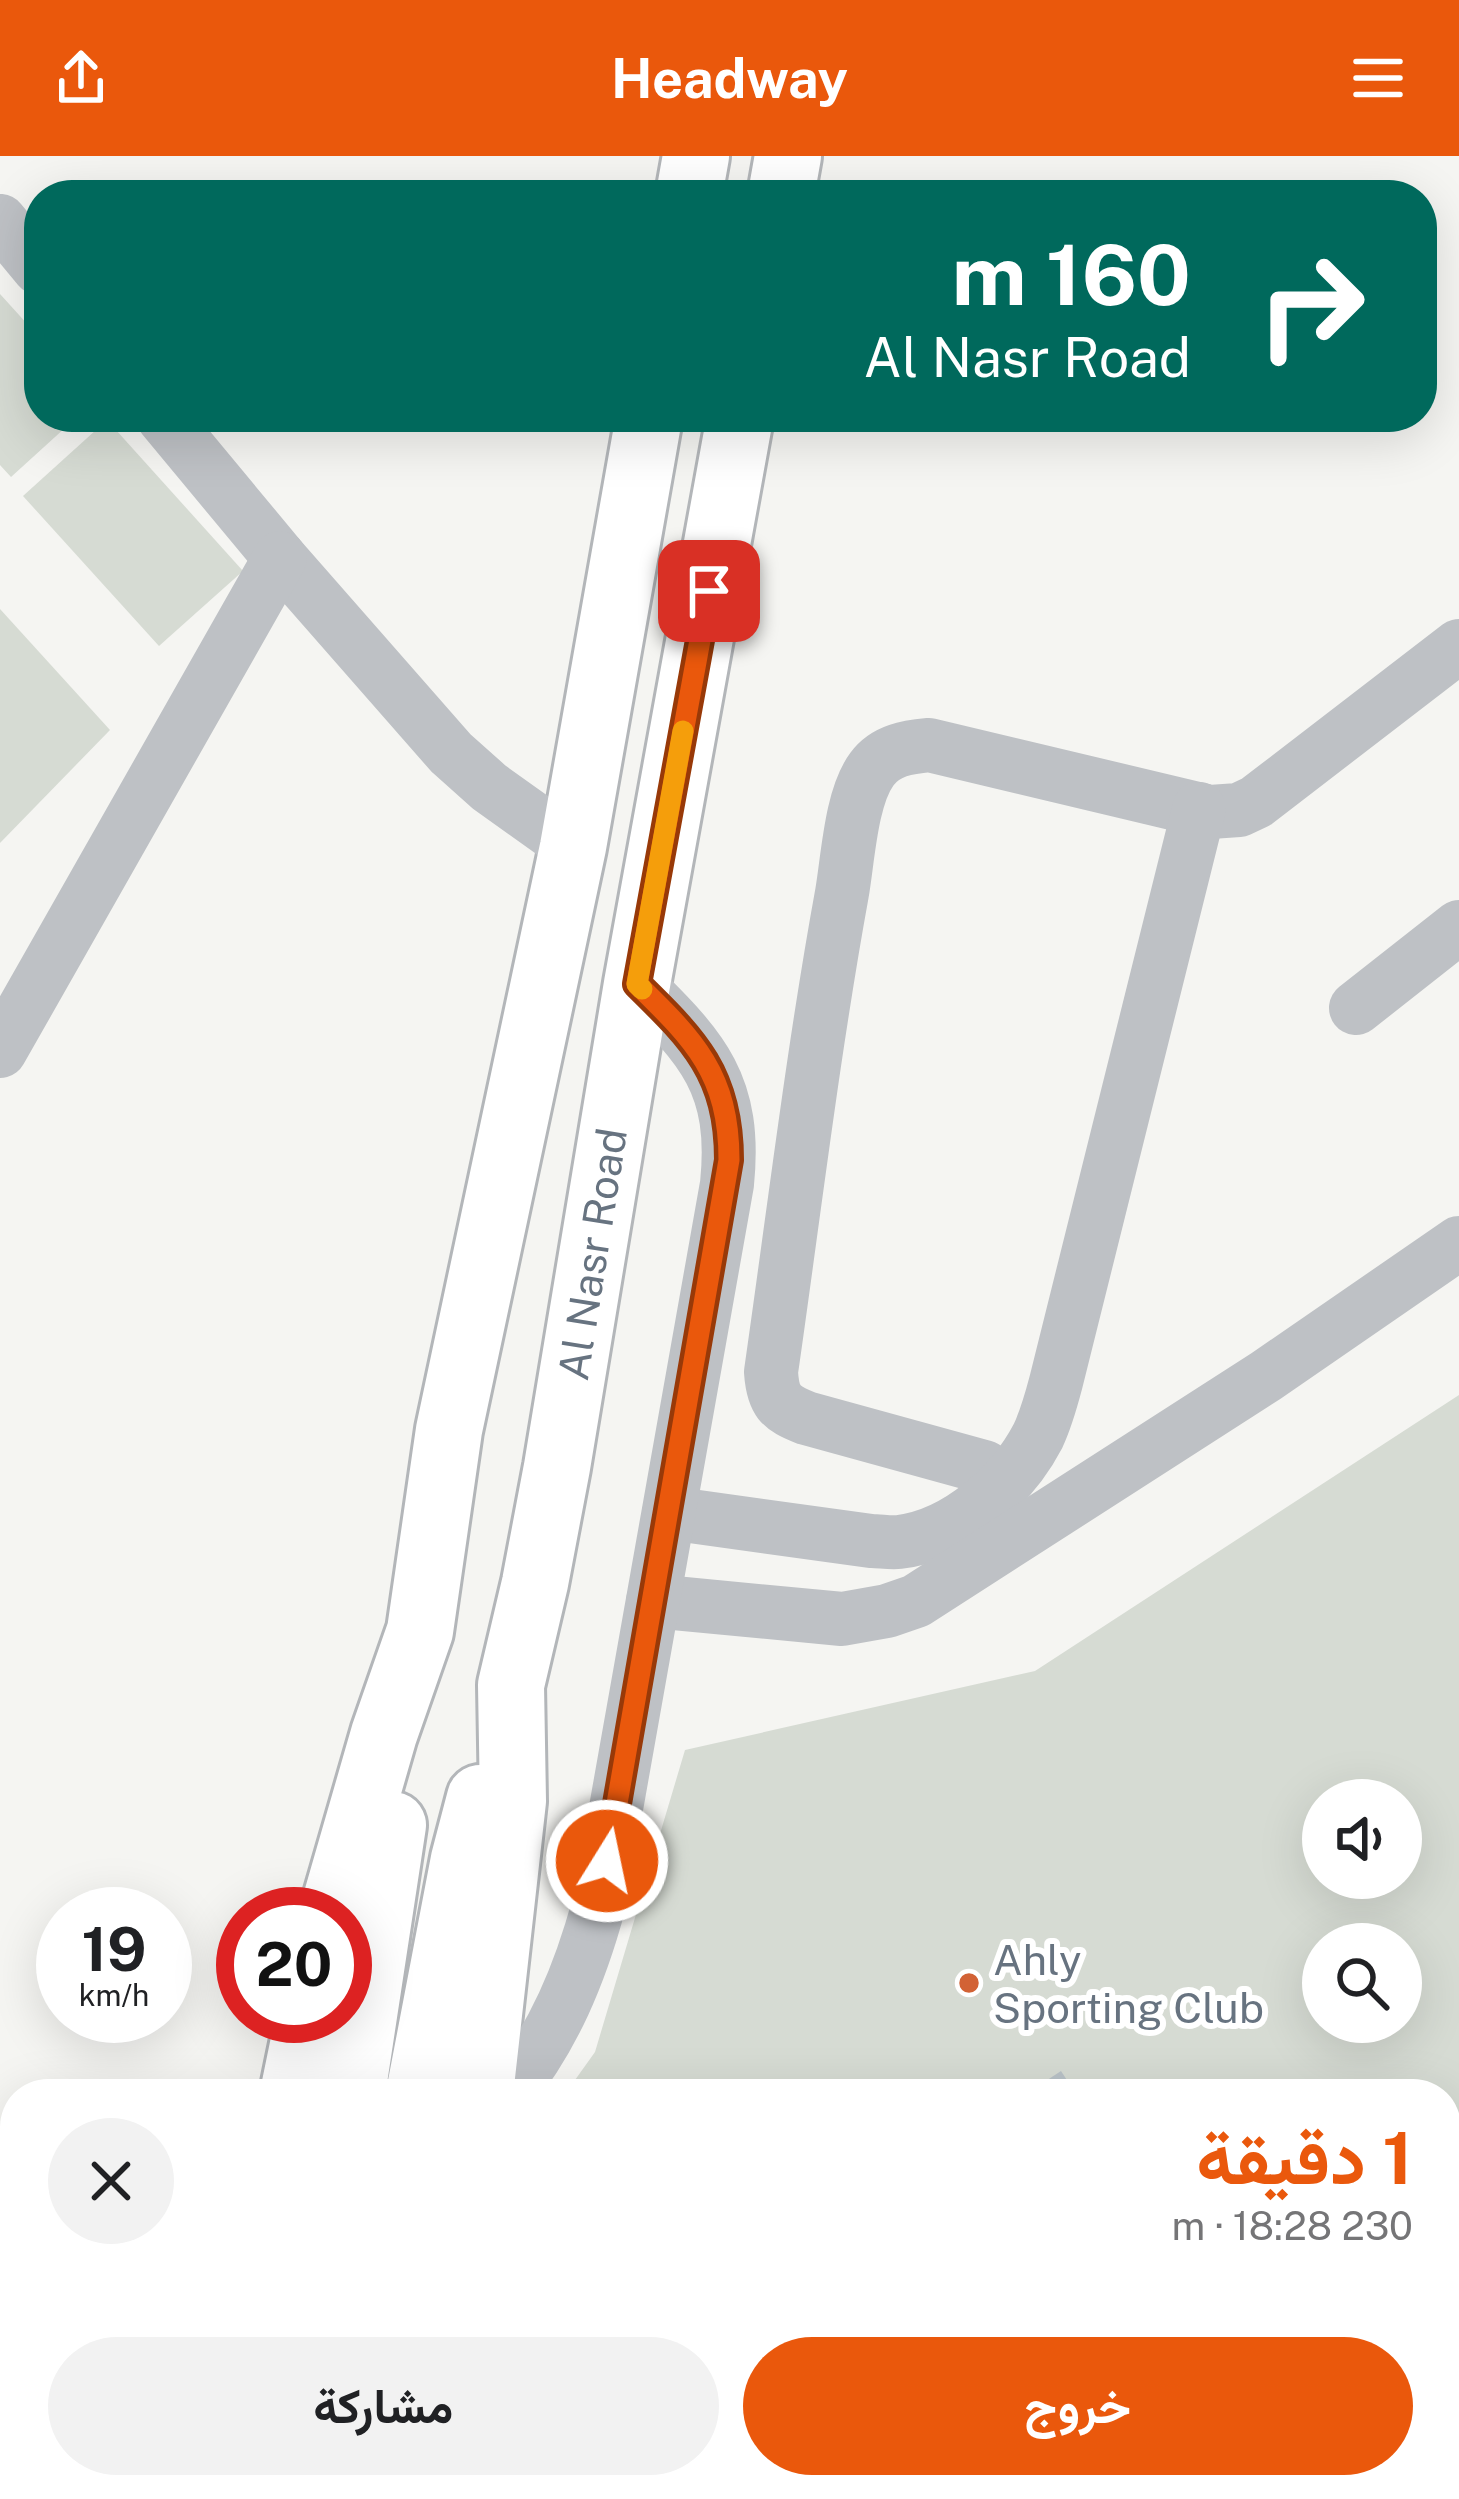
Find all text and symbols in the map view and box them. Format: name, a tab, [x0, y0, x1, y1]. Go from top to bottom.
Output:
icon: share	[48, 45, 114, 111]
icon: menu	[1345, 45, 1411, 111]
text: Headway	[611, 47, 848, 110]
text: 160 m	[952, 225, 1191, 324]
icon: right	[1233, 228, 1389, 384]
text: Al Nasr Road	[864, 326, 1191, 389]
pin	[658, 540, 760, 642]
icon: arrive	[676, 558, 742, 624]
street label: Al Nasr Road	[548, 1124, 636, 1384]
map controls	[1302, 1779, 1422, 2043]
button: sound	[1302, 1779, 1422, 1899]
position arrow	[544, 1798, 670, 1924]
speed limit sign: 20	[216, 1887, 372, 2043]
text: 19	[81, 1914, 147, 1985]
button: search	[1302, 1923, 1422, 2043]
place label: Ahly Sporting Club	[993, 1935, 1264, 2032]
marker: Ahly Sporting Club	[956, 1970, 982, 1996]
text: km/h	[79, 1977, 149, 2013]
text: 1 دقيقة	[1196, 2116, 1413, 2200]
button: close	[48, 2118, 174, 2244]
text: 230 m · 18:28	[1171, 2203, 1413, 2249]
button: مشاركة	[48, 2337, 719, 2475]
button: خروج	[743, 2337, 1413, 2475]

